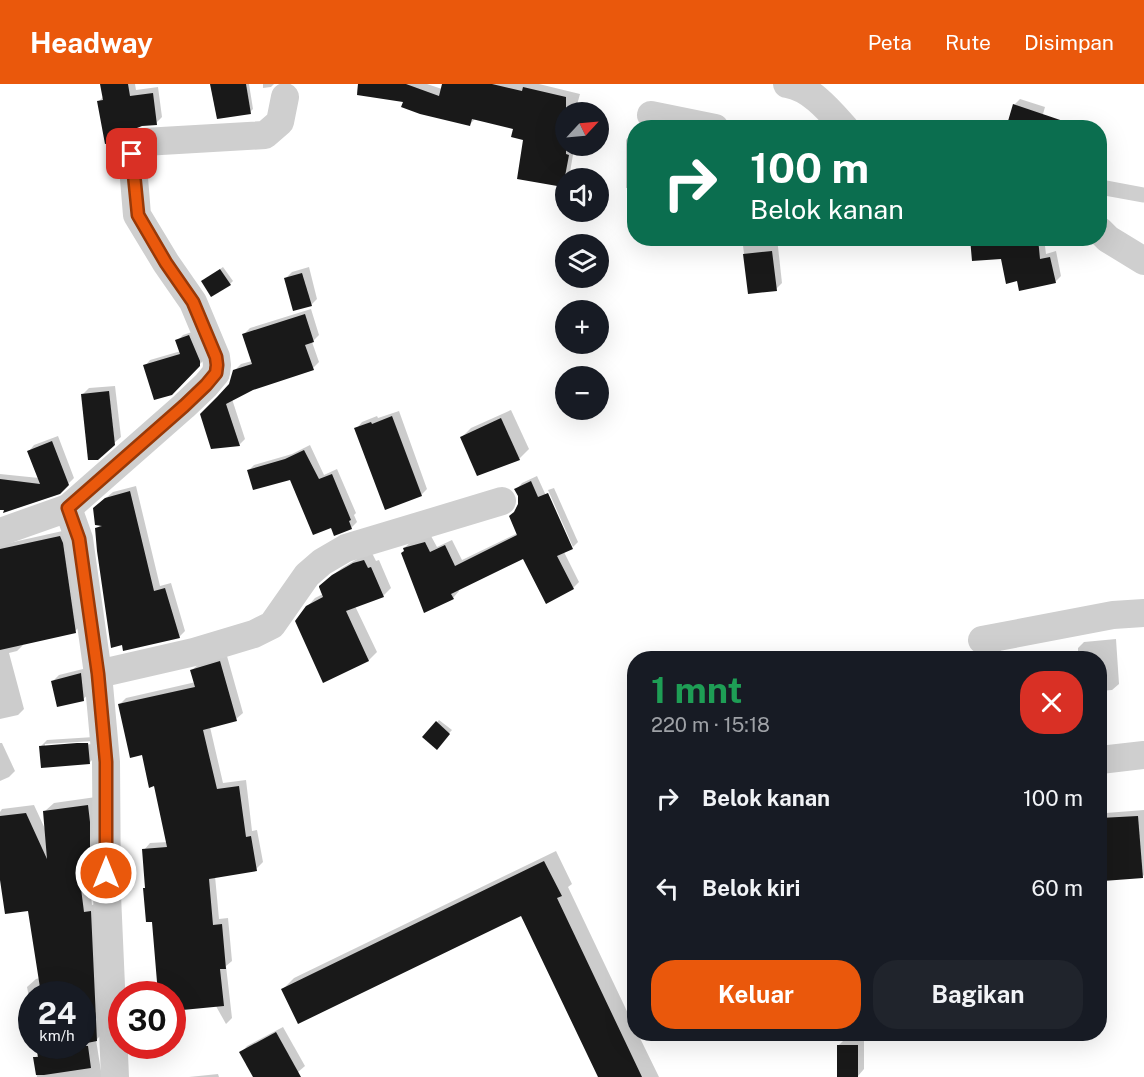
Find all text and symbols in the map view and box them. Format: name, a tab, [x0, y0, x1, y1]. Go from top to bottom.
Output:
text: Headway	[30, 26, 153, 59]
text: Peta	[868, 30, 912, 55]
text: Rute	[945, 30, 991, 55]
text: Disimpan	[1024, 30, 1114, 55]
north arrow	[555, 102, 609, 156]
map controls	[555, 102, 609, 420]
pin	[106, 128, 157, 179]
icon: arrive	[115, 137, 148, 170]
text: 100 m	[750, 143, 869, 192]
icon: right	[651, 144, 729, 222]
button: sound	[555, 168, 609, 222]
text: Belok kanan	[750, 193, 904, 225]
button: layers	[555, 234, 609, 288]
button: +	[555, 300, 609, 354]
button: −	[555, 366, 609, 420]
text: 1 mnt	[651, 669, 742, 711]
button: close	[1020, 671, 1083, 734]
text: 220 m · 15:18	[651, 713, 770, 737]
icon: right	[651, 782, 684, 815]
text: Belok kanan	[702, 785, 830, 811]
text: 100 m	[1023, 785, 1083, 811]
position arrow	[74, 841, 138, 905]
icon: left	[651, 872, 684, 905]
text: Belok kiri	[702, 875, 800, 901]
text: 60 m	[1032, 875, 1083, 901]
button: Keluar	[651, 960, 861, 1029]
button: Bagikan	[873, 960, 1083, 1029]
speed limit sign: 30	[108, 981, 186, 1059]
text: 24	[38, 995, 76, 1031]
text: km/h	[39, 1027, 75, 1044]

